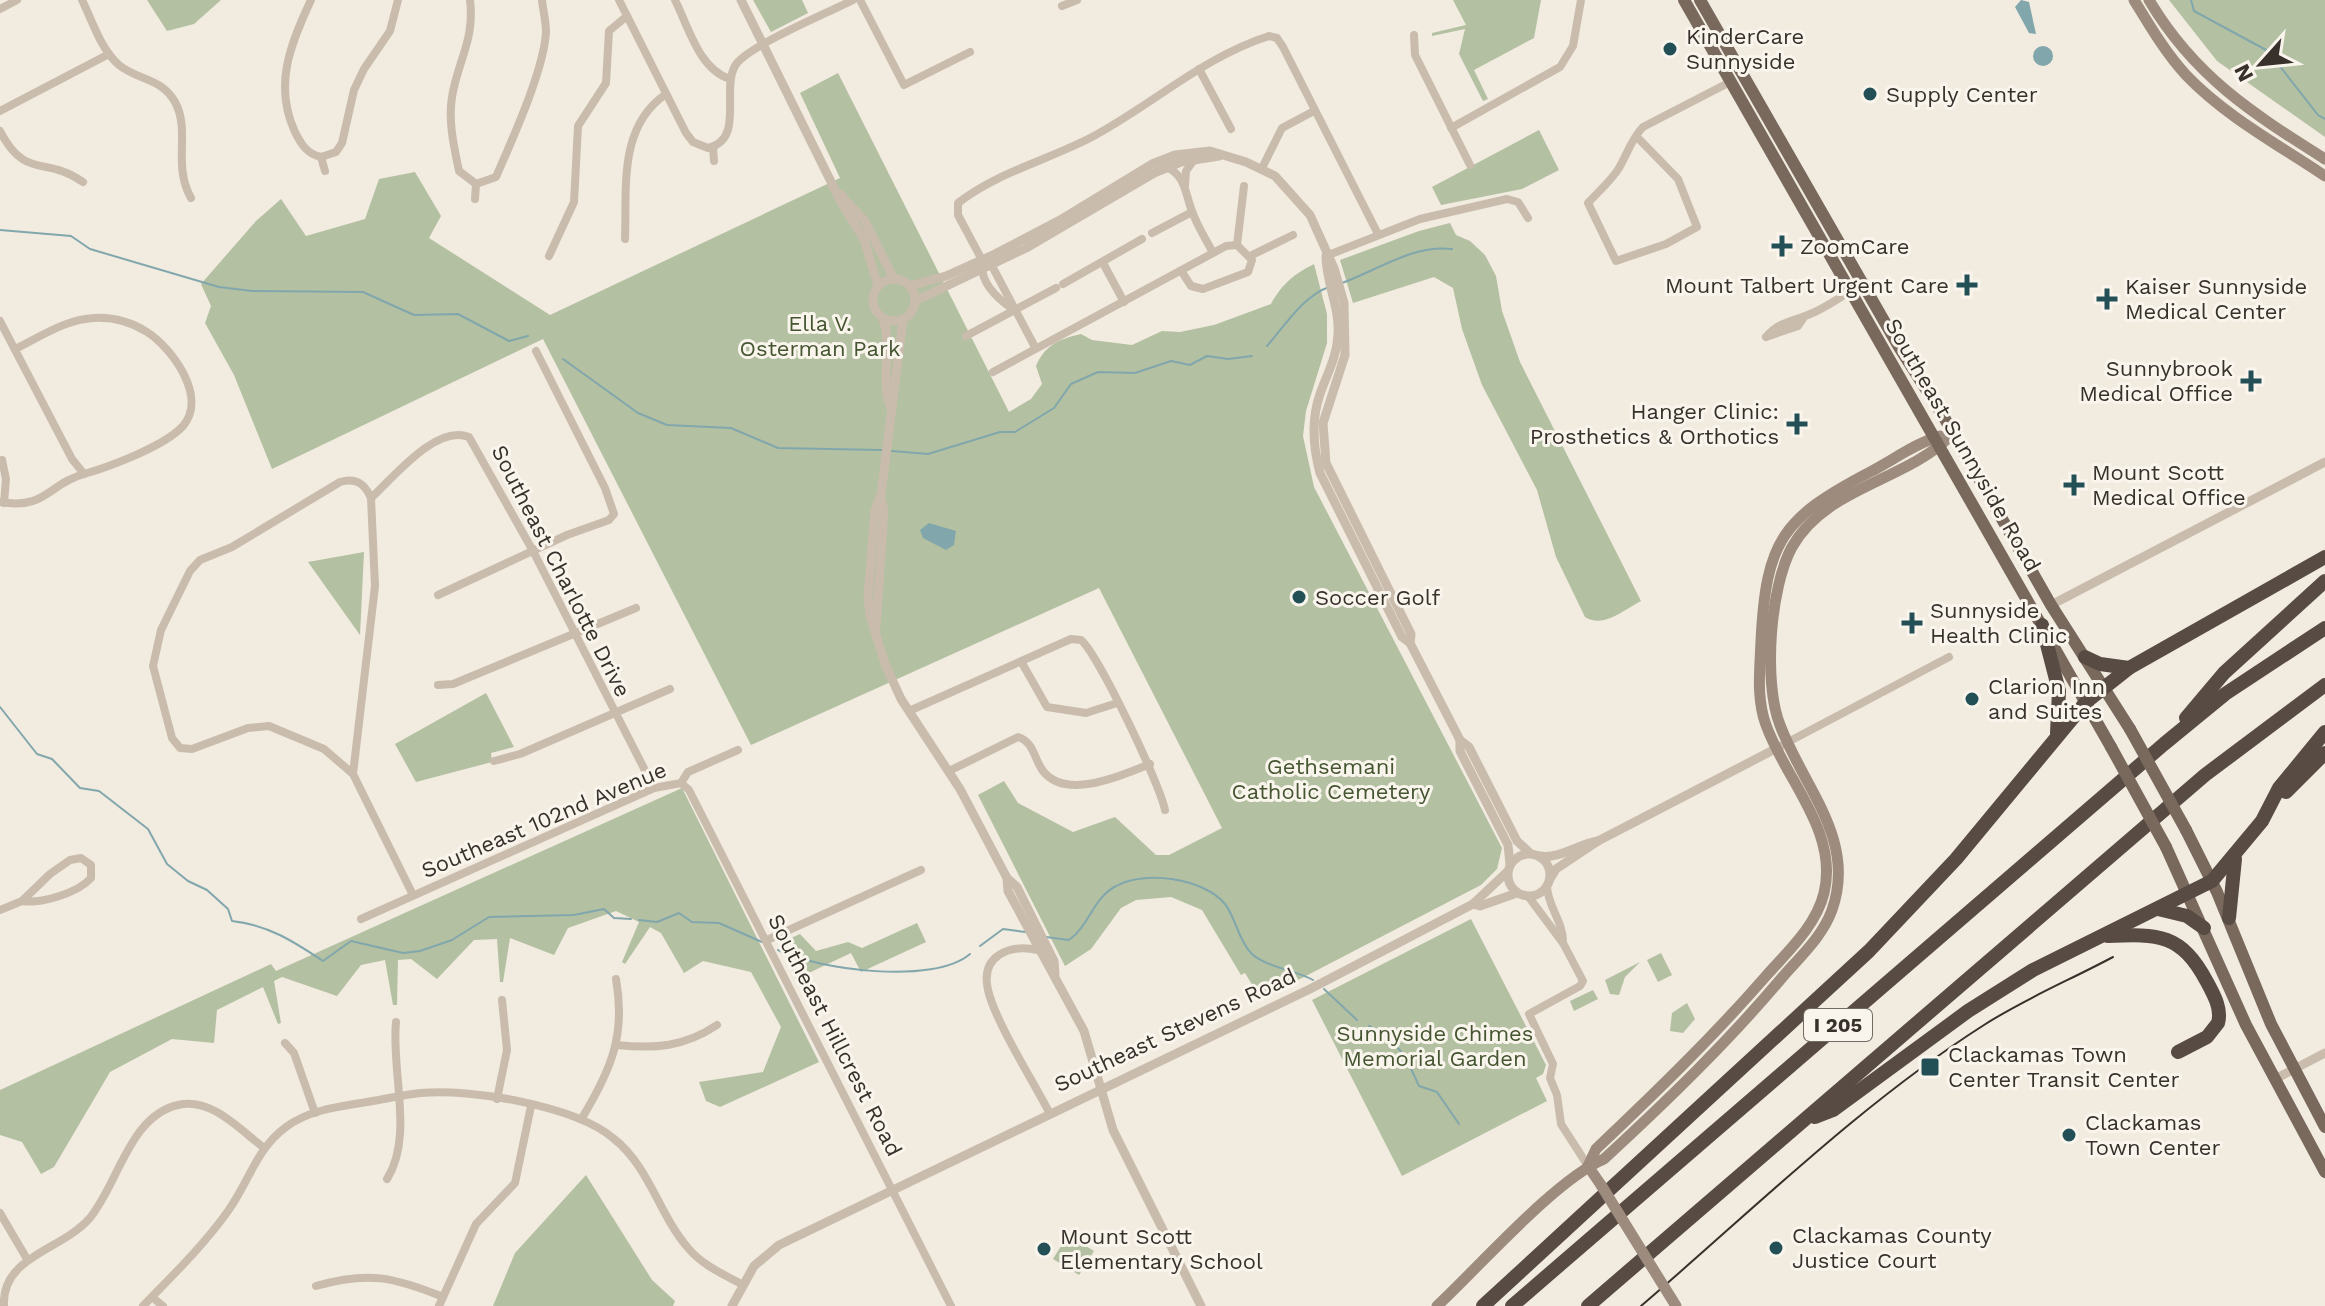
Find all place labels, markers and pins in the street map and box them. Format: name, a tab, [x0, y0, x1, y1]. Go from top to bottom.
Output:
place label: KinderCare Sunnyside	[1686, 24, 1804, 74]
marker: KinderCare Sunnyside	[1661, 40, 1679, 58]
place label: Supply Center	[1886, 82, 2038, 107]
marker: Supply Center	[1861, 85, 1879, 103]
place label: ZoomCare	[1800, 234, 1909, 259]
marker: ZoomCare	[1771, 235, 1793, 257]
place label: Mount Talbert Urgent Care	[1665, 273, 1949, 298]
marker: Mount Talbert Urgent Care	[1956, 274, 1978, 296]
place label: Kaiser Sunnyside Medical Center	[2125, 274, 2307, 324]
marker: Kaiser Sunnyside Medical Center	[2096, 288, 2118, 310]
place label: Sunnybrook Medical Office	[2079, 356, 2233, 406]
marker: Sunnybrook Medical Office	[2240, 370, 2262, 392]
place label: Hanger Clinic: Prosthetics & Orthotics	[1530, 399, 1779, 449]
marker: Hanger Clinic: Prosthetics & Orthotics	[1786, 413, 1808, 435]
place label: Mount Scott Medical Office	[2092, 460, 2246, 510]
marker: Mount Scott Medical Office	[2063, 474, 2085, 496]
place label: Soccer Golf	[1315, 585, 1440, 610]
marker: Soccer Golf	[1290, 588, 1308, 606]
place label: Sunnyside Health Clinic	[1930, 598, 2067, 648]
marker: Sunnyside Health Clinic	[1901, 612, 1923, 634]
place label: Clarion Inn and Suites	[1988, 674, 2105, 724]
marker: Clarion Inn and Suites	[1963, 690, 1981, 708]
place label: Clackamas Town Center Transit Center	[1948, 1042, 2179, 1092]
marker: Clackamas Town Center Transit Center	[1919, 1056, 1941, 1078]
place label: Clackamas Town Center	[2085, 1110, 2220, 1160]
marker: Clackamas Town Center	[2060, 1126, 2078, 1144]
place label: Clackamas County Justice Court	[1792, 1223, 1992, 1273]
place label: Mount Scott Elementary School	[1060, 1224, 1263, 1274]
marker: Clackamas County Justice Court	[1767, 1239, 1785, 1257]
marker: Mount Scott Elementary School	[1035, 1240, 1053, 1258]

